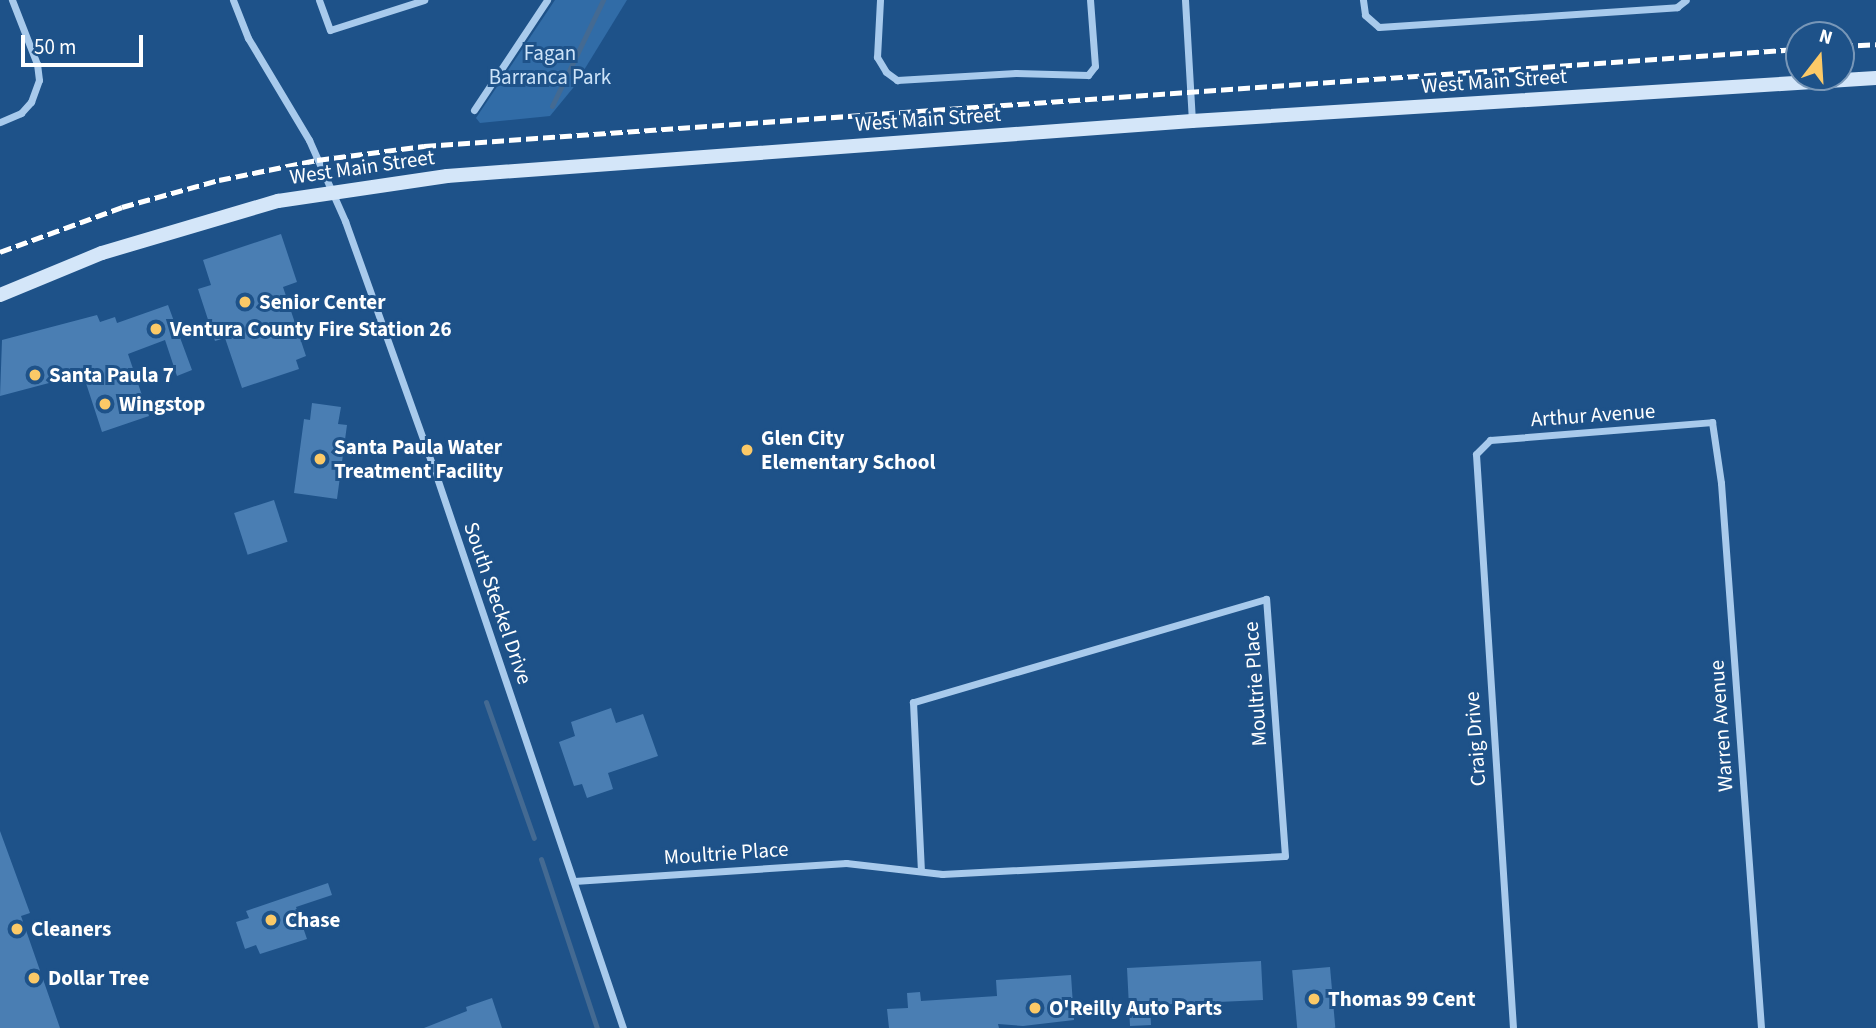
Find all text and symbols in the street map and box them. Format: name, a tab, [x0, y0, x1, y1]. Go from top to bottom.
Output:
scale bar	[24, 21, 147, 65]
north arrow	[1785, 21, 1855, 91]
text: N	[1816, 23, 1836, 52]
text: 50 m	[34, 32, 76, 62]
park label: Fagan Barranca Park	[489, 40, 611, 90]
street label: West Main Street	[1420, 63, 1568, 99]
street label: West Main Street	[854, 101, 1002, 137]
street label: West Main Street	[288, 144, 436, 190]
place label: Senior Center	[259, 289, 386, 315]
marker: Senior Center	[237, 294, 253, 310]
place label: Ventura County Fire Station 26	[170, 316, 451, 342]
marker: Ventura County Fire Station 26	[148, 321, 164, 337]
place label: Santa Paula 7	[49, 362, 174, 388]
marker: Santa Paula 7	[27, 367, 43, 383]
place label: Wingstop	[119, 391, 205, 417]
marker: Wingstop	[97, 396, 113, 412]
street label: Arthur Avenue	[1530, 398, 1656, 432]
place label: Glen City Elementary School	[761, 425, 935, 475]
place label: Santa Paula Water Treatment Facility	[334, 434, 503, 484]
marker: Glen City Elementary School	[739, 442, 755, 458]
marker: Santa Paula Water Treatment Facility	[312, 451, 328, 467]
street label: South Steckel Drive	[458, 519, 538, 687]
street label: Moultrie Place	[1238, 621, 1272, 747]
street label: Warren Avenue	[1704, 659, 1738, 793]
street label: Craig Drive	[1459, 691, 1491, 787]
street label: Moultrie Place	[663, 836, 789, 870]
place label: Chase	[285, 907, 340, 933]
marker: Chase	[263, 912, 279, 928]
place label: Cleaners	[31, 916, 111, 942]
marker: Cleaners	[9, 921, 25, 937]
place label: Dollar Tree	[48, 965, 149, 991]
marker: Dollar Tree	[26, 970, 42, 986]
place label: Thomas 99 Cent	[1328, 986, 1475, 1012]
marker: Thomas 99 Cent	[1306, 991, 1322, 1007]
place label: O'Reilly Auto Parts	[1049, 995, 1222, 1021]
marker: O'Reilly Auto Parts	[1027, 1000, 1043, 1016]

